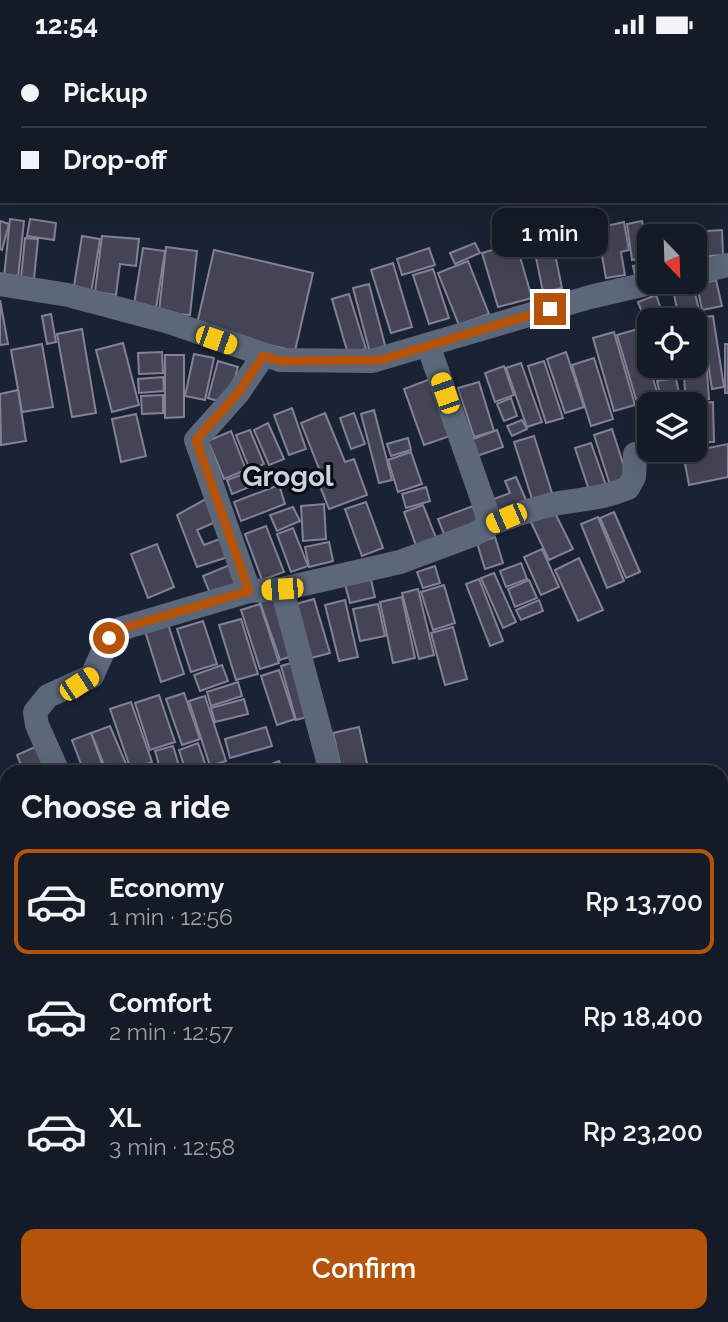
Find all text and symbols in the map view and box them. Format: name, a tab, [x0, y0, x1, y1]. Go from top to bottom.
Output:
text: 12:54	[35, 10, 98, 40]
text: Pickup	[63, 78, 148, 108]
text: Drop-off	[63, 145, 167, 175]
callout: 1 min	[492, 208, 608, 257]
text: 1 min	[521, 219, 579, 246]
north arrow	[637, 224, 707, 294]
map controls	[637, 224, 707, 462]
route end	[534, 293, 566, 325]
button: locate	[637, 308, 707, 378]
car	[193, 323, 240, 357]
car	[429, 370, 462, 416]
button: layers	[637, 392, 707, 462]
district label: Grogol	[242, 460, 334, 493]
car	[483, 500, 530, 536]
car	[261, 577, 304, 601]
route start	[93, 622, 125, 654]
car	[56, 664, 103, 704]
text: Choose a ride	[21, 788, 230, 825]
icon: car	[25, 870, 88, 933]
text: Economy	[109, 873, 224, 903]
text: Rp 13,700	[585, 887, 703, 917]
text: 1 min · 12:56	[109, 903, 233, 930]
icon: car	[25, 985, 88, 1048]
text: Comfort	[109, 988, 212, 1018]
text: Rp 18,400	[583, 1002, 703, 1032]
text: 2 min · 12:57	[109, 1018, 233, 1045]
icon: car	[25, 1100, 88, 1163]
text: XL	[109, 1103, 141, 1133]
text: Rp 23,200	[583, 1117, 703, 1147]
text: 3 min · 12:58	[109, 1133, 235, 1160]
button: Confirm	[21, 1229, 707, 1309]

